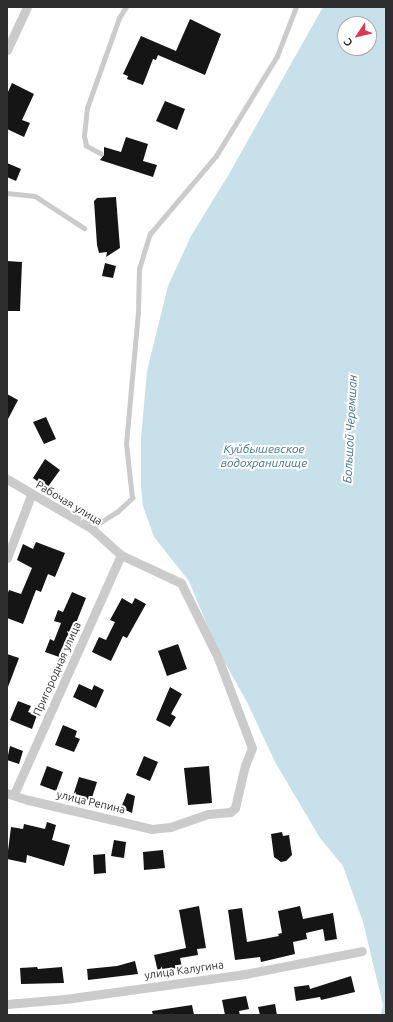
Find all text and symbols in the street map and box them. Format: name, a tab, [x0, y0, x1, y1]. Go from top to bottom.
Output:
north arrow	[337, 16, 377, 56]
text: С	[341, 36, 355, 49]
water label: Большой Черемшан	[340, 374, 360, 484]
water label: Куйбышевское водохранилище	[221, 442, 307, 470]
street label: Рабочая улица	[33, 478, 105, 528]
street label: Пригородная улица	[30, 620, 84, 718]
street label: улица Репина	[55, 788, 127, 816]
street label: улица Калугина	[144, 958, 224, 982]

